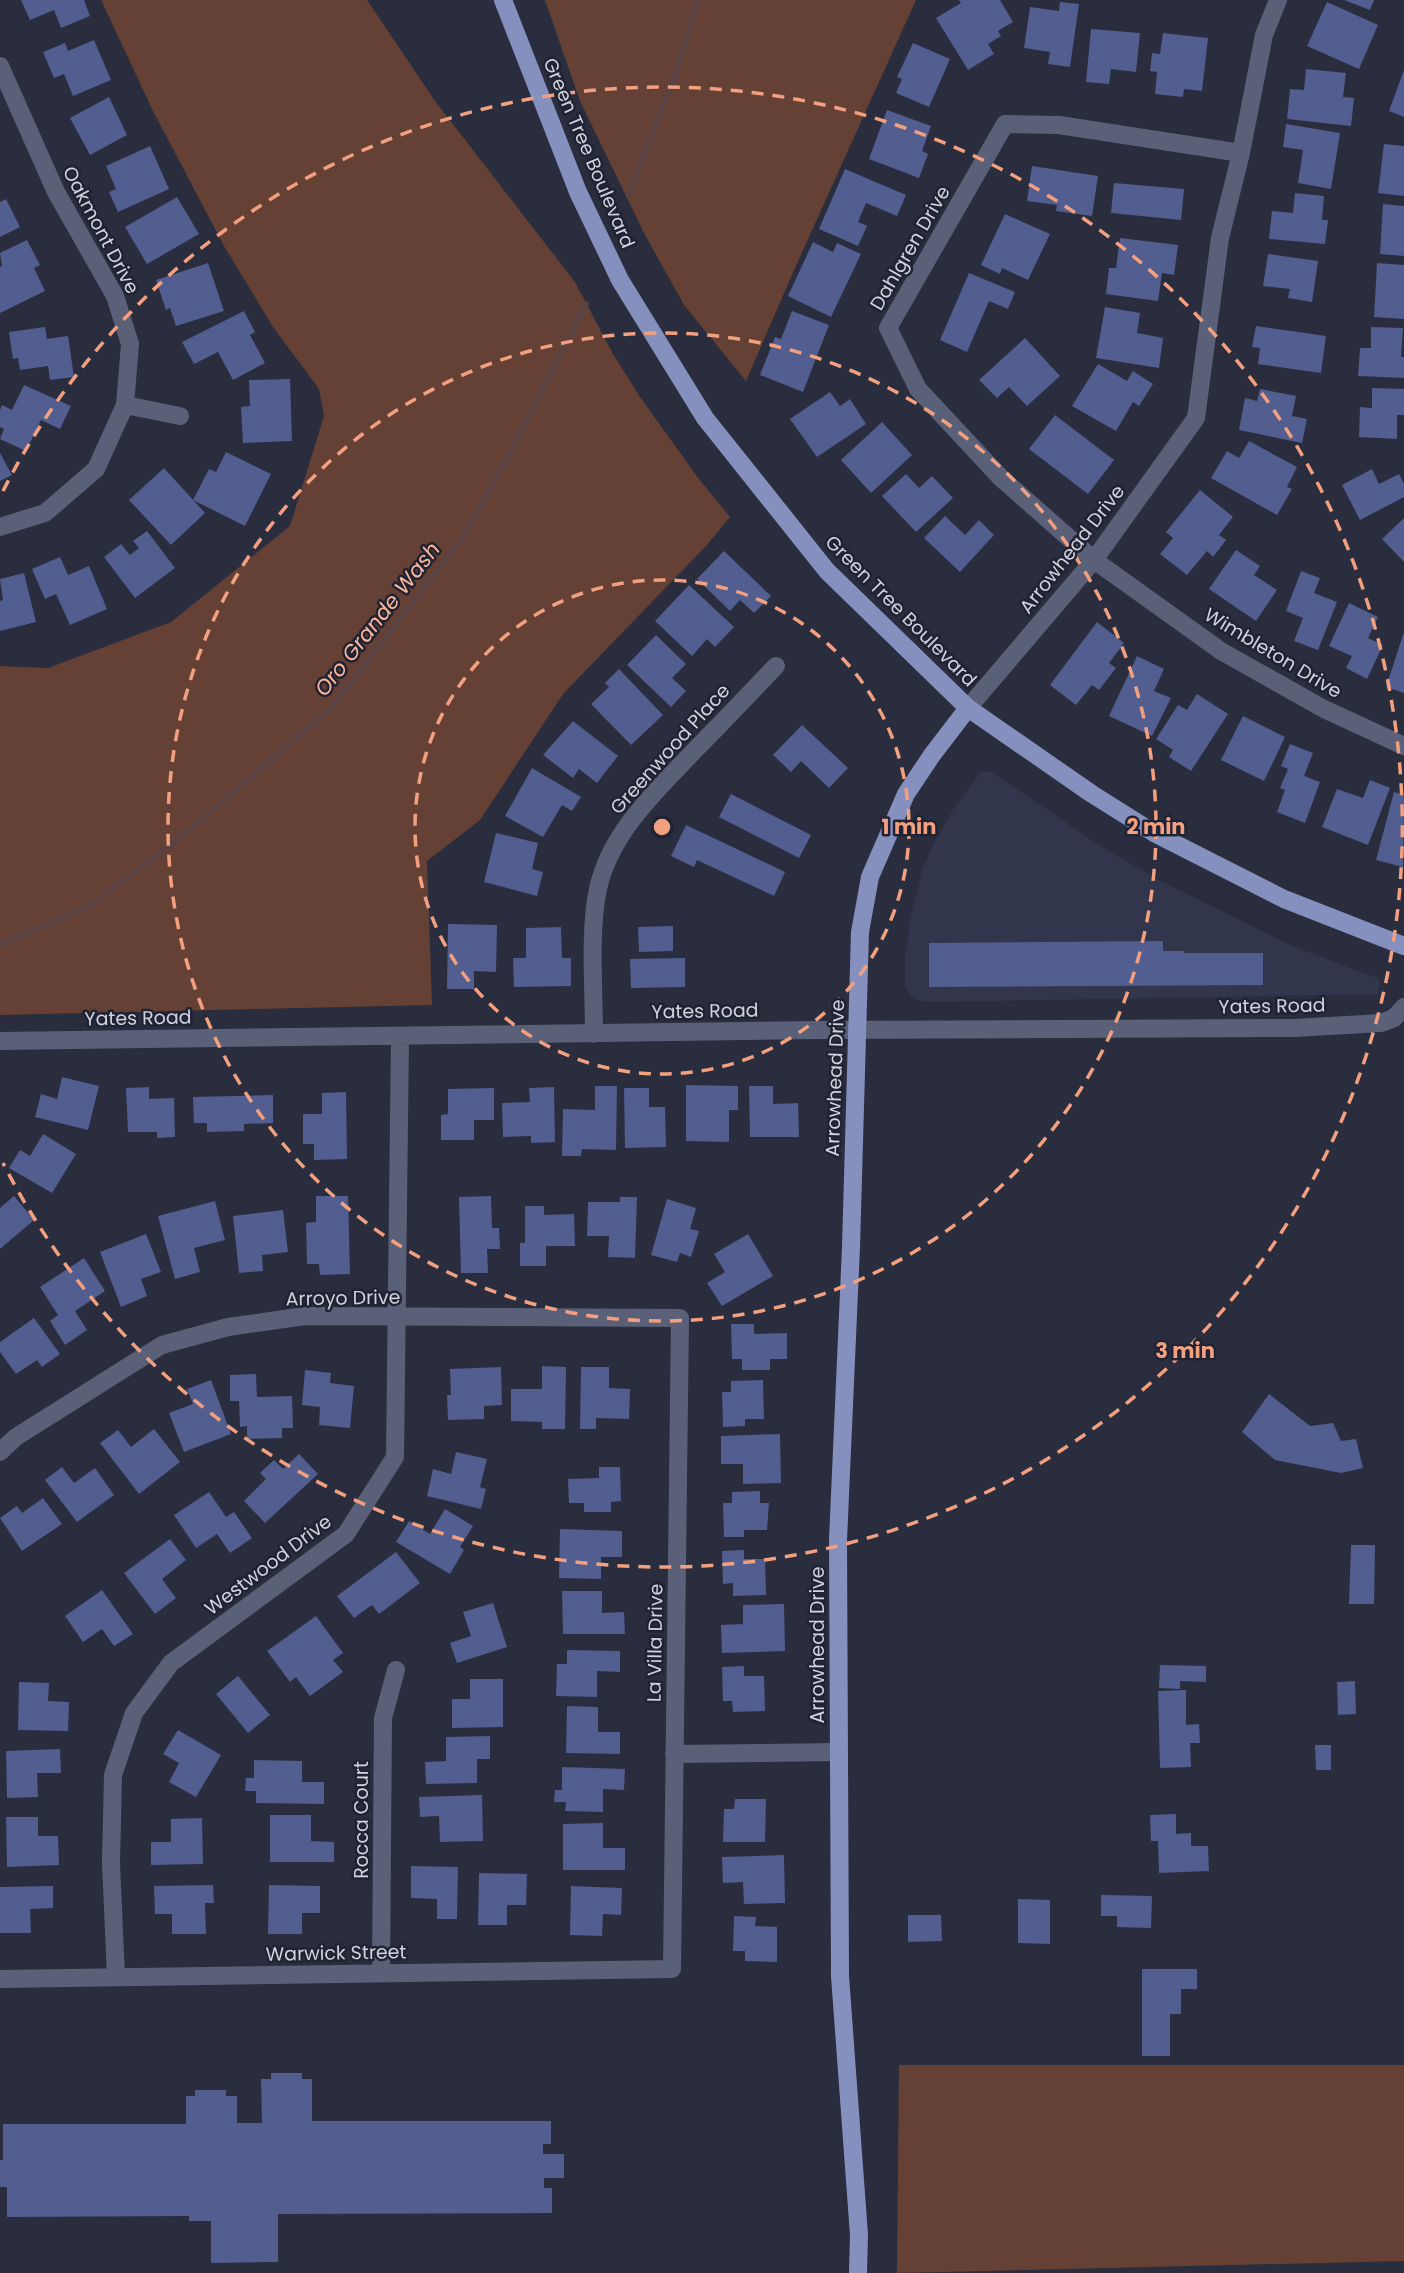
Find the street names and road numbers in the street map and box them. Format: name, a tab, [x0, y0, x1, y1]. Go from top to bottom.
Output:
street label: Green Tree Boulevard	[537, 54, 641, 252]
street label: Oakmont Drive	[56, 161, 146, 299]
street label: Dahlgren Drive	[863, 181, 957, 315]
street label: Arrowhead Drive	[1013, 479, 1131, 619]
street label: Green Tree Boulevard	[819, 529, 983, 693]
street label: Wimbleton Drive	[1199, 601, 1347, 705]
street label: Greenwood Place	[604, 678, 736, 820]
street label: Yates Road	[1218, 992, 1326, 1020]
street label: Yates Road	[651, 997, 759, 1025]
street label: Arrowhead Drive	[819, 999, 851, 1157]
street label: Yates Road	[84, 1004, 192, 1032]
street label: Arroyo Drive	[285, 1284, 401, 1312]
street label: Westwood Drive	[199, 1508, 337, 1622]
street label: Arrowhead Drive	[804, 1566, 831, 1724]
street label: La Villa Drive	[640, 1583, 670, 1703]
street label: Rocca Court	[348, 1761, 375, 1879]
street label: Warwick Street	[265, 1938, 407, 1968]

